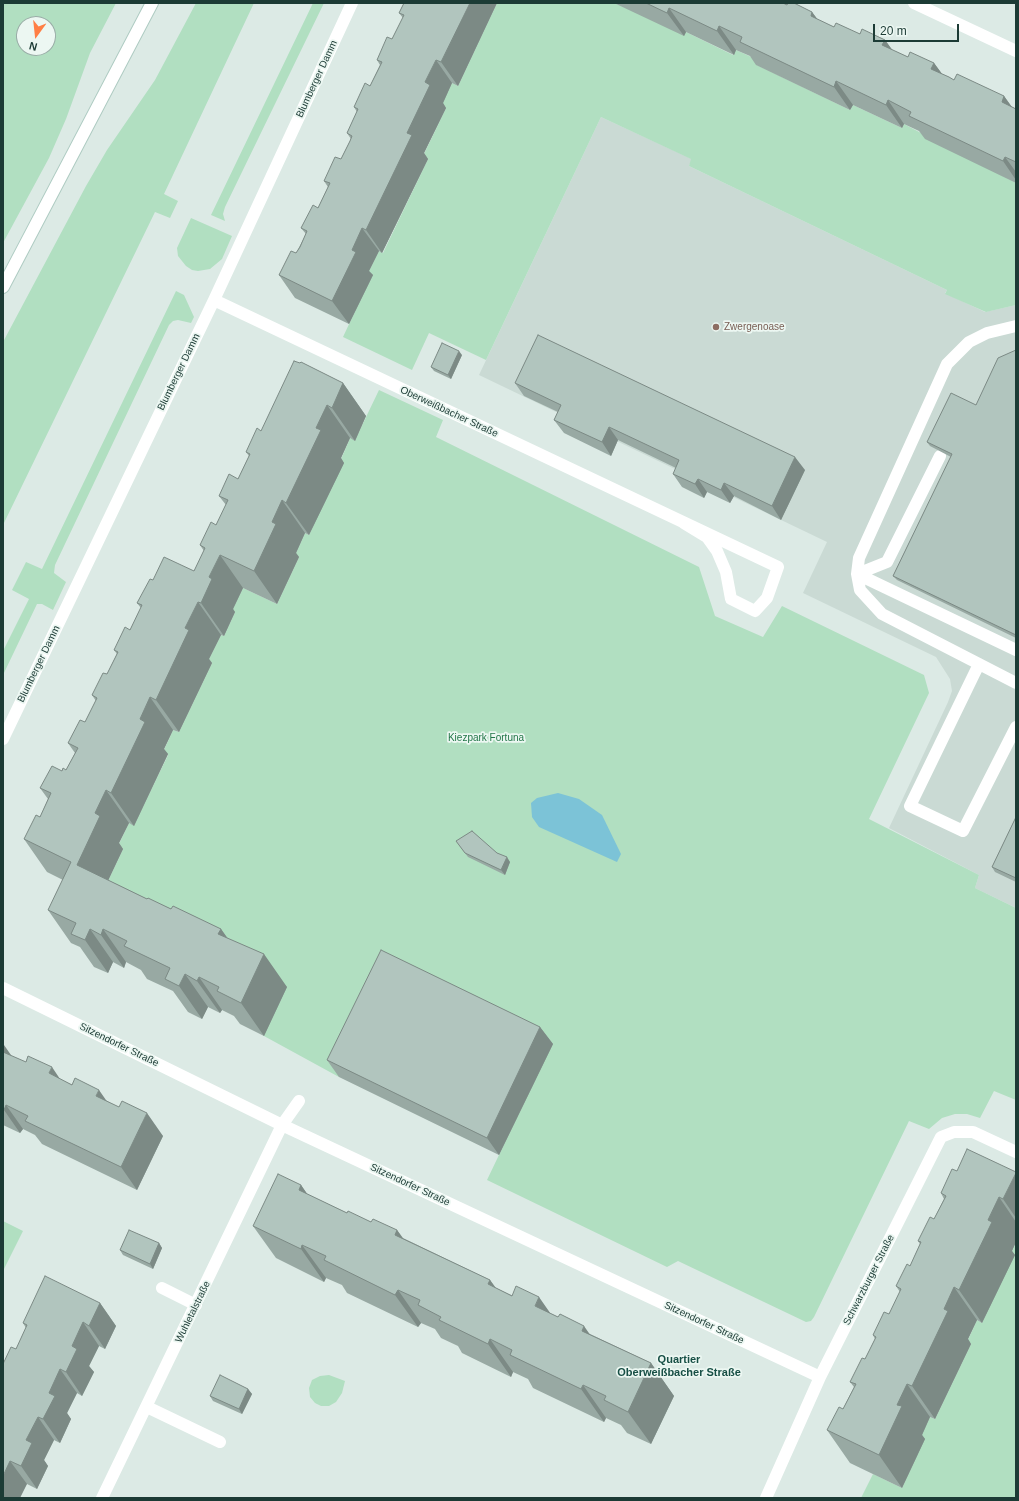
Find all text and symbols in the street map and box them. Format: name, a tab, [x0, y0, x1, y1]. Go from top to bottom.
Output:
north arrow	[16, 16, 56, 56]
scale bar	[875, 16, 961, 42]
text: 20 m	[880, 24, 907, 38]
street label: Blumberger Damm	[294, 38, 340, 120]
text: N	[28, 40, 39, 53]
place label: Zwergenoase	[724, 321, 785, 333]
marker: Zwergenoase	[711, 322, 721, 332]
street label: Blumberger Damm	[155, 332, 203, 412]
street label: Oberweißbacher Straße	[398, 384, 500, 440]
street label: Blumberger Damm	[15, 624, 63, 704]
park label: Kiezpark Fortuna	[448, 732, 524, 744]
street label: Sitzendorfer Straße	[77, 1021, 161, 1069]
street label: Sitzendorfer Straße	[368, 1161, 452, 1209]
street label: Schwarzburger Straße	[841, 1233, 897, 1327]
street label: Wuhletalstraße	[173, 1279, 213, 1345]
street label: Sitzendorfer Straße	[662, 1299, 746, 1347]
district label: Quartier Oberweißbacher Straße	[617, 1353, 741, 1379]

